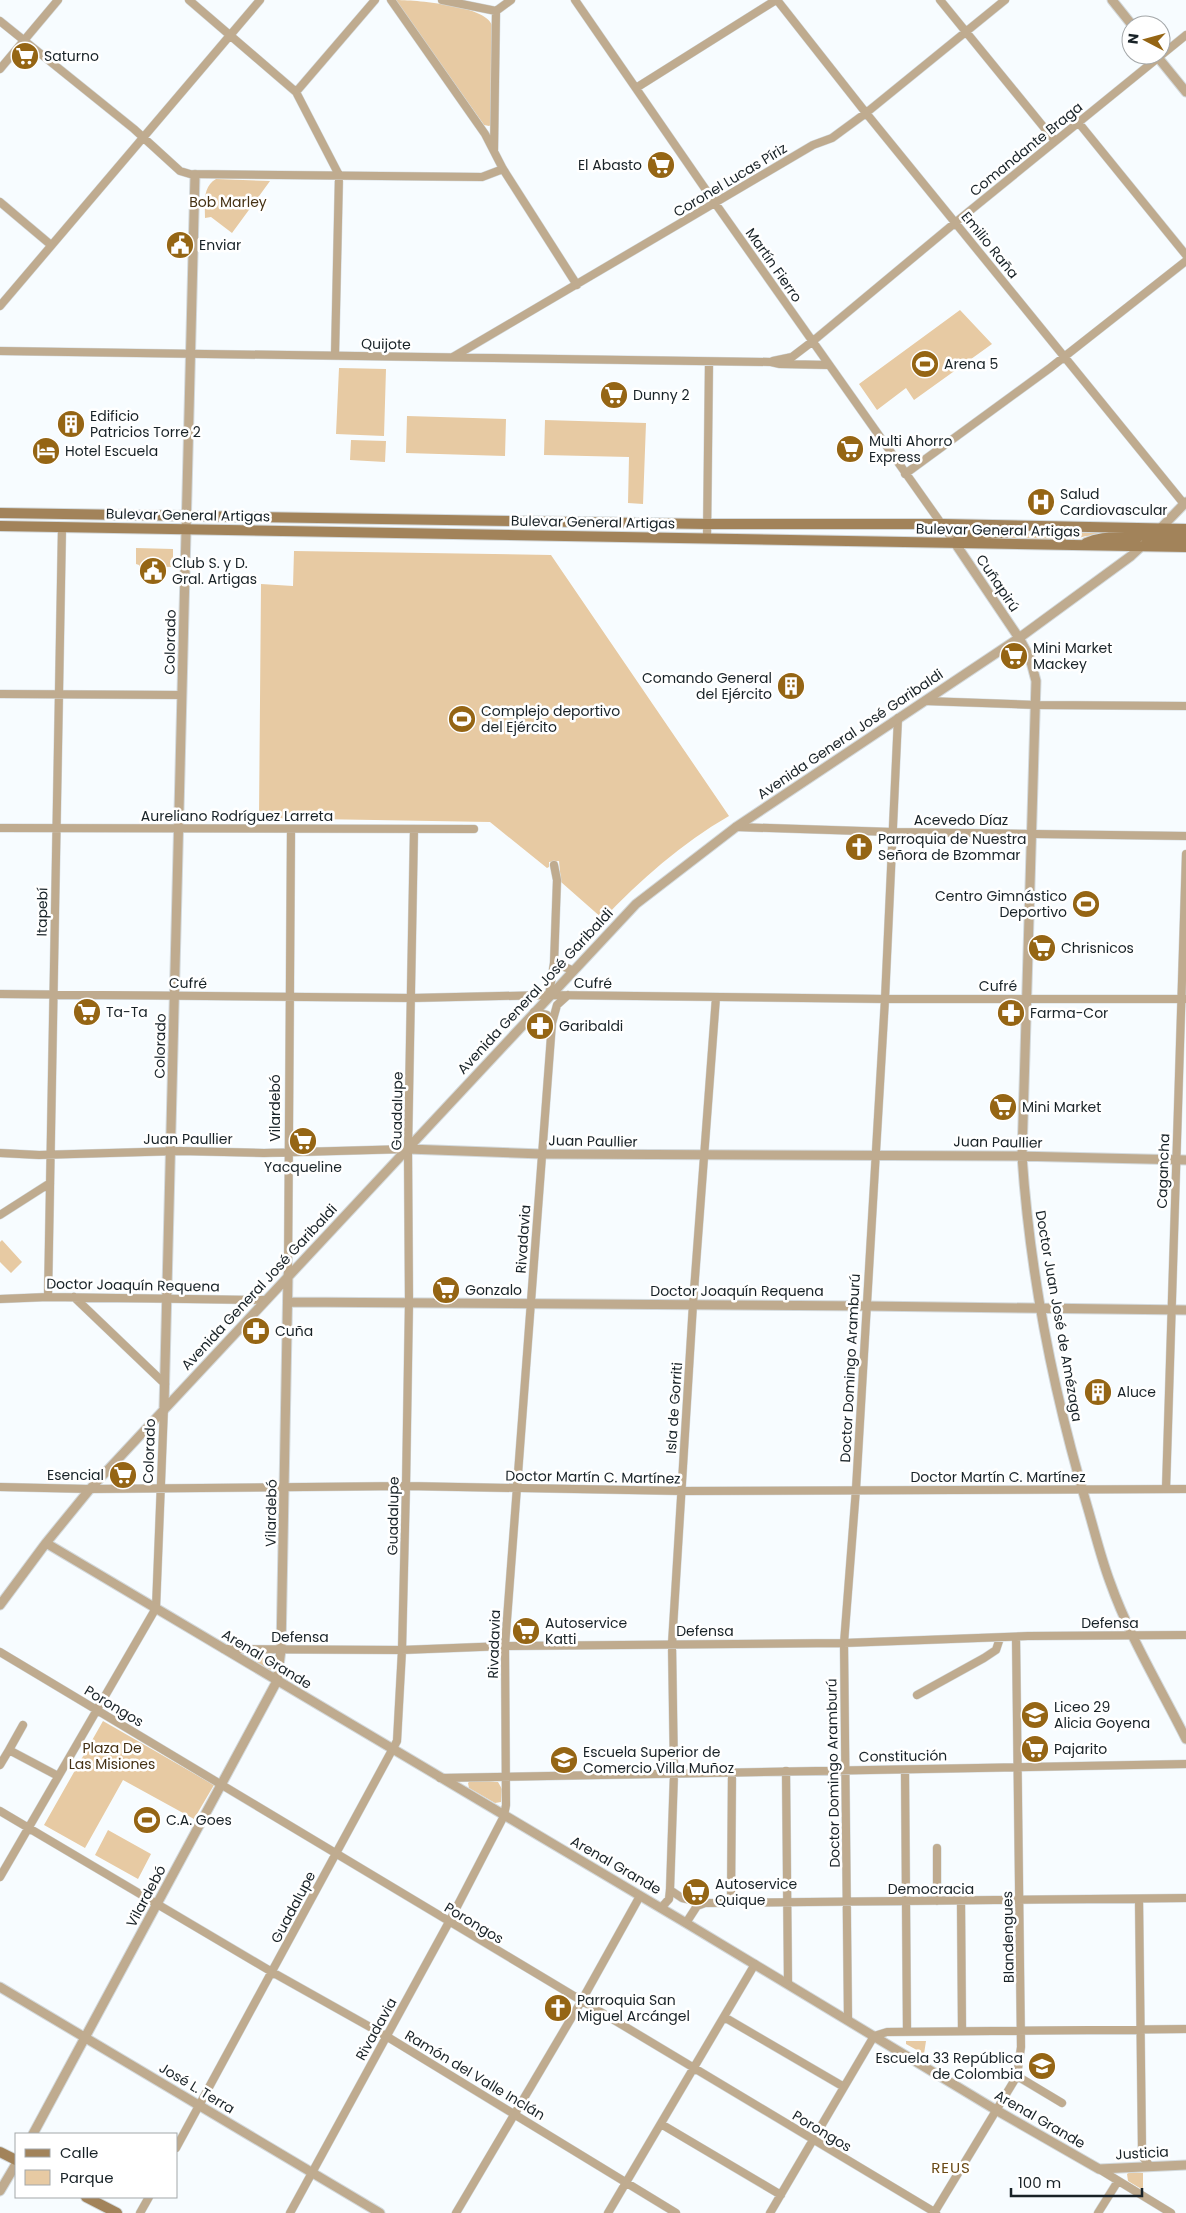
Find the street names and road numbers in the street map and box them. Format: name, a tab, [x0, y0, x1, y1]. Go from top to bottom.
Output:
street label: Comandante Braga	[965, 97, 1087, 201]
street label: Coronel Lucas Píriz	[669, 138, 791, 222]
street label: Emilio Raña	[957, 207, 1023, 283]
street label: Martín Fierro	[741, 224, 807, 306]
street label: Quijote	[361, 334, 411, 354]
street label: Bulevar General Artigas	[106, 504, 270, 526]
street label: Bulevar General Artigas	[511, 511, 675, 533]
street label: Bulevar General Artigas	[916, 519, 1080, 541]
street label: Cuñapirú	[971, 550, 1025, 616]
street label: Colorado	[159, 609, 181, 675]
street label: Avenida General José Garibaldi	[753, 664, 947, 804]
street label: Aureliano Rodríguez Larreta	[141, 806, 333, 826]
street label: Acevedo Díaz	[914, 810, 1008, 830]
street label: Itapebí	[32, 887, 52, 937]
street label: Avenida General José Garibaldi	[454, 905, 616, 1077]
street label: Cufré	[169, 973, 208, 993]
street label: Cufré	[574, 973, 613, 993]
street label: Cufré	[979, 976, 1017, 996]
street label: Colorado	[149, 1013, 171, 1079]
street label: Guadalupe	[386, 1071, 408, 1151]
street label: Vilardebó	[265, 1074, 285, 1142]
street label: Juan Paullier	[143, 1129, 233, 1149]
street label: Juan Paullier	[548, 1130, 638, 1152]
street label: Juan Paullier	[953, 1131, 1043, 1153]
street label: Cagancha	[1152, 1133, 1174, 1209]
street label: Avenida General José Garibaldi	[176, 1200, 342, 1374]
street label: Rivadavia	[511, 1204, 535, 1274]
street label: Doctor Juan José de Amézaga	[1031, 1209, 1087, 1423]
street label: Doctor Joaquín Requena	[46, 1273, 220, 1297]
street label: Doctor Domingo Aramburú	[835, 1273, 865, 1463]
street label: Doctor Joaquín Requena	[650, 1281, 824, 1301]
street label: Isla de Gorriti	[661, 1362, 687, 1454]
street label: Colorado	[138, 1418, 160, 1484]
street label: Doctor Martín C. Martínez	[505, 1465, 681, 1489]
street label: Doctor Martín C. Martínez	[910, 1467, 1086, 1487]
street label: Guadalupe	[382, 1476, 404, 1556]
street label: Vilardebó	[260, 1479, 282, 1547]
street label: Rivadavia	[483, 1609, 505, 1679]
street label: Defensa	[1081, 1613, 1139, 1633]
street label: Defensa	[676, 1621, 734, 1641]
street label: Arenal Grande	[218, 1624, 316, 1694]
street label: Defensa	[271, 1627, 329, 1647]
street label: Doctor Domingo Aramburú	[821, 1678, 845, 1868]
street label: Porongos	[81, 1680, 147, 1732]
street label: Constitución	[859, 1745, 947, 1767]
street label: Arenal Grande	[567, 1831, 665, 1899]
street label: Vilardebó	[121, 1861, 171, 1931]
street label: Guadalupe	[266, 1867, 320, 1946]
street label: Democracia	[888, 1879, 974, 1899]
street label: Blandengues	[997, 1891, 1019, 1983]
street label: Porongos	[441, 1897, 507, 1949]
street label: Rivadavia	[351, 1994, 401, 2064]
street label: Ramón del Valle Inclán	[401, 2025, 549, 2125]
street label: José L. Terra	[155, 2058, 239, 2118]
street label: Arenal Grande	[991, 2085, 1089, 2153]
street label: Porongos	[789, 2105, 855, 2157]
street label: Justicia	[1115, 2142, 1169, 2164]

